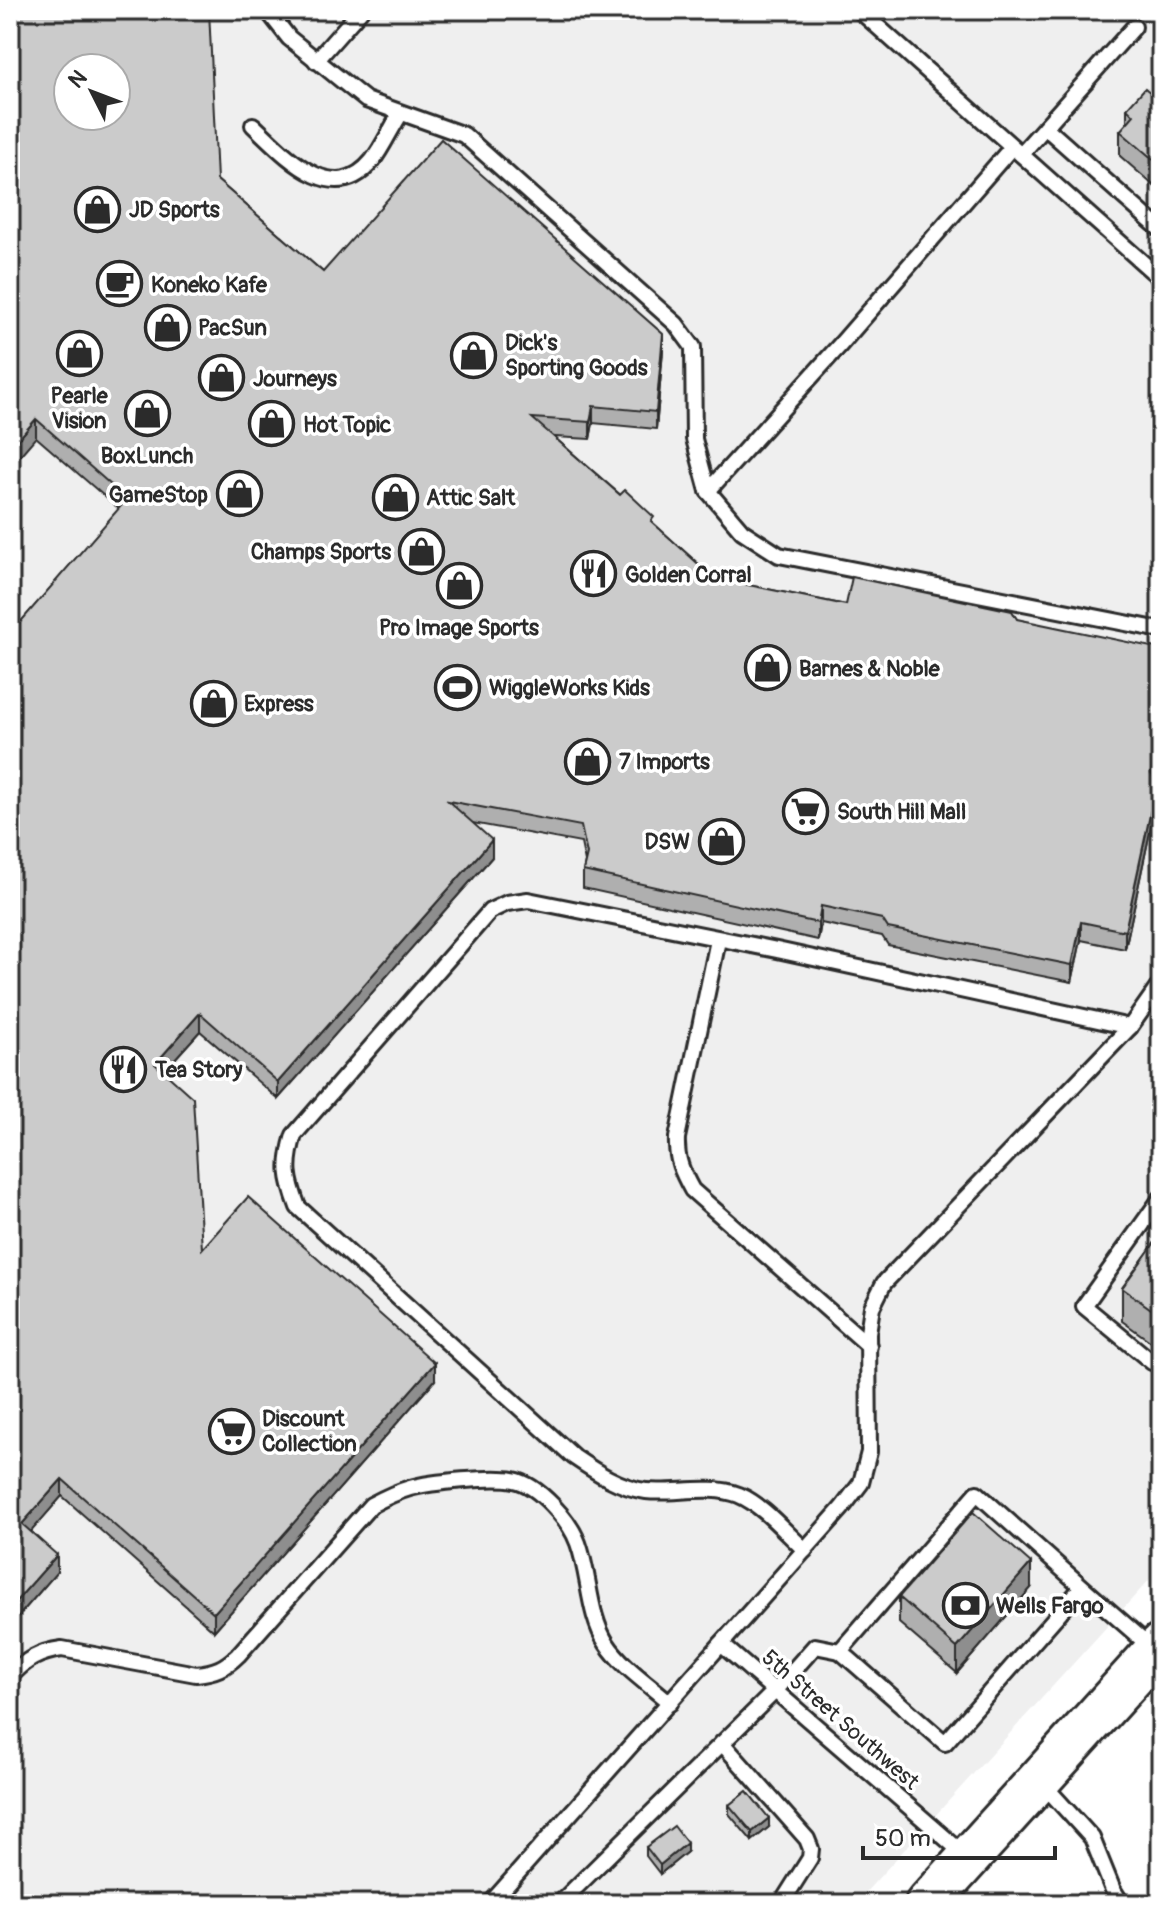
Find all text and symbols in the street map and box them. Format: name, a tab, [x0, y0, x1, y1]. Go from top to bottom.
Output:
north arrow	[52, 52, 132, 132]
text: N	[62, 64, 93, 94]
shop icon: JD Sports	[74, 185, 122, 233]
place label: JD Sports	[129, 196, 220, 224]
cafe icon: Koneko Kafe	[96, 260, 144, 308]
place label: Koneko Kafe	[151, 271, 268, 299]
shop icon: PacSun	[143, 303, 191, 351]
place label: PacSun	[198, 314, 267, 342]
place label: Dick's Sporting Goods	[505, 329, 648, 382]
shop icon: Pearle Vision	[55, 330, 103, 378]
shop icon: Dick's Sporting Goods	[450, 331, 498, 379]
shop icon: Journeys	[198, 354, 246, 402]
place label: Journeys	[253, 365, 337, 393]
place label: Pearle Vision	[50, 382, 109, 435]
shop icon: BoxLunch	[123, 390, 171, 438]
shop icon: Hot Topic	[248, 400, 296, 448]
place label: Hot Topic	[303, 411, 391, 439]
place label: BoxLunch	[101, 442, 193, 470]
shop icon: GameStop	[215, 470, 263, 518]
shop icon: Attic Salt	[371, 473, 419, 521]
place label: GameStop	[109, 481, 208, 509]
place label: Attic Salt	[426, 484, 516, 512]
shop icon: Champs Sports	[398, 527, 446, 575]
place label: Champs Sports	[251, 538, 391, 566]
restaurant icon: Golden Corral	[570, 550, 618, 598]
place label: Golden Corral	[625, 561, 752, 589]
shop icon: Pro Image Sports	[435, 562, 483, 610]
place label: Pro Image Sports	[379, 614, 539, 642]
shop icon: Barnes & Noble	[744, 644, 792, 692]
place label: Barnes & Noble	[799, 655, 941, 683]
sports icon: WiggleWorks Kids	[434, 663, 482, 711]
place label: WiggleWorks Kids	[489, 674, 650, 702]
shop icon: Express	[189, 679, 237, 727]
place label: Express	[244, 690, 314, 718]
shop icon: 7 Imports	[564, 737, 612, 785]
place label: 7 Imports	[619, 748, 710, 776]
supermarket icon: South Hill Mall	[782, 787, 830, 835]
place label: South Hill Mall	[837, 798, 966, 826]
shop icon: DSW	[697, 817, 745, 865]
place label: DSW	[645, 828, 690, 856]
restaurant icon: Tea Story	[100, 1045, 148, 1093]
place label: Tea Story	[154, 1056, 243, 1084]
place label: Discount Collection	[262, 1405, 357, 1458]
supermarket icon: Discount Collection	[207, 1407, 255, 1455]
bank icon: Wells Fargo	[941, 1581, 989, 1629]
place label: Wells Fargo	[996, 1592, 1104, 1620]
street label: 5th Street Southwest	[756, 1644, 925, 1796]
scale bar	[863, 1810, 1055, 1860]
text: 50 m	[875, 1824, 931, 1853]

